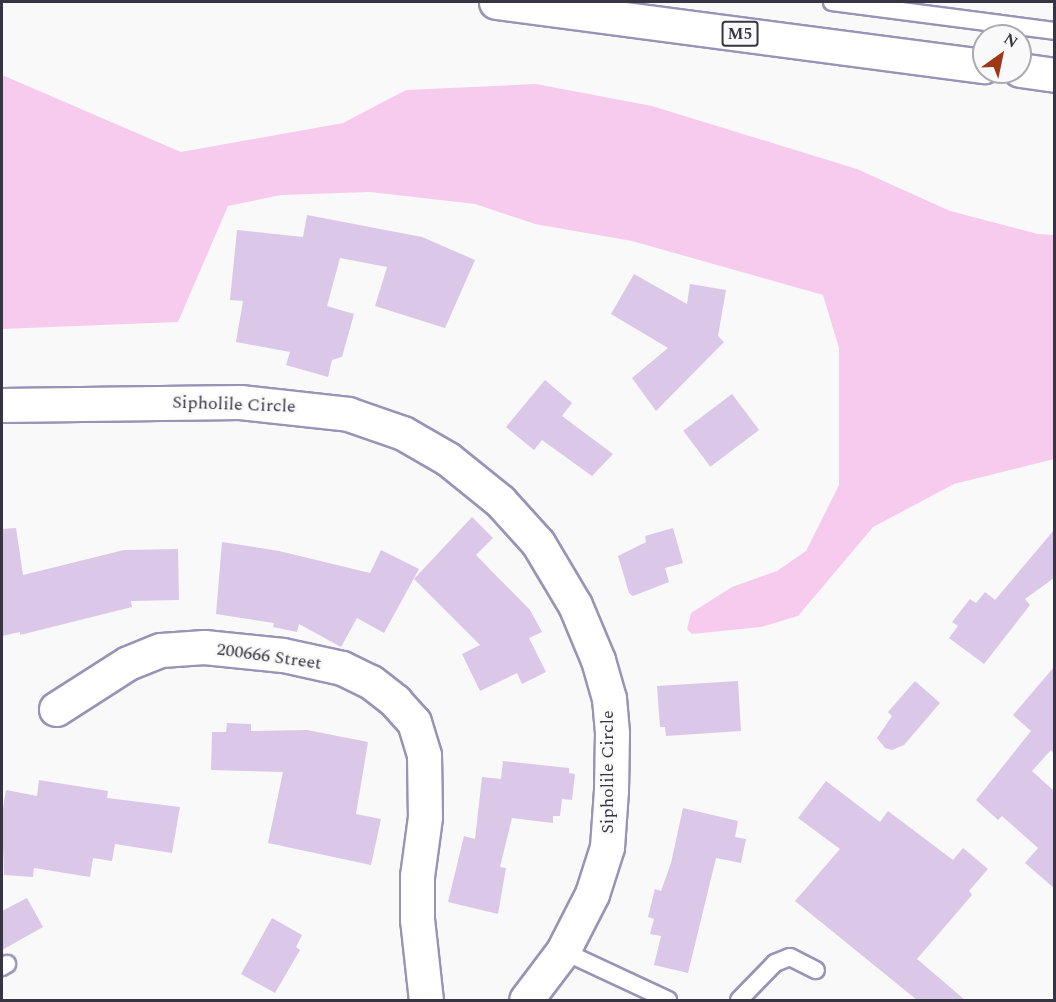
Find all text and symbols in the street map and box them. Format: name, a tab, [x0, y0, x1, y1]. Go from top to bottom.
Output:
road number: M5	[720, 21, 760, 47]
north arrow	[972, 24, 1032, 84]
text: N	[999, 27, 1023, 54]
street label: Sipholile Circle	[172, 392, 296, 418]
street label: 200666 Street	[215, 639, 323, 675]
street label: Sipholile Circle	[597, 710, 619, 834]

